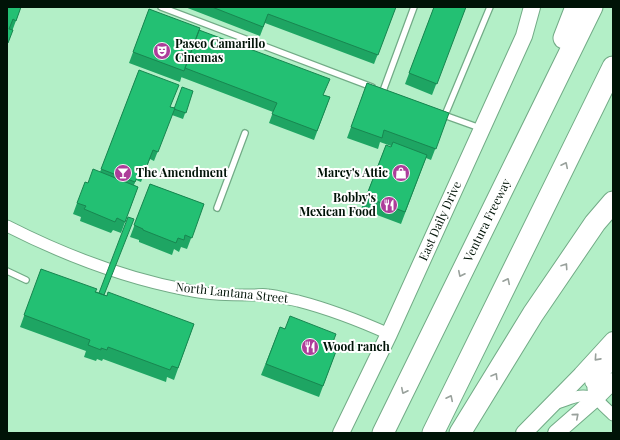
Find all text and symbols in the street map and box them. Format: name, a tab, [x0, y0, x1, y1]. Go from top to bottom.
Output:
place label: Paseo Camarillo Cinemas	[175, 35, 265, 65]
theatre icon: Paseo Camarillo Cinemas	[152, 41, 172, 61]
one-way arrow	[560, 162, 568, 169]
bar icon: The Amendment	[113, 163, 133, 183]
shop icon: Marcy's Attic	[391, 163, 411, 183]
place label: The Amendment	[136, 164, 228, 180]
place label: Marcy's Attic	[317, 164, 388, 180]
street label: Ventura Freeway	[459, 176, 514, 265]
street label: East Daily Drive	[414, 178, 464, 263]
place label: Bobby's Mexican Food	[299, 189, 376, 219]
restaurant icon: Bobby's Mexican Food	[379, 195, 399, 215]
one-way arrow	[560, 263, 568, 270]
one-way arrow	[458, 270, 466, 277]
street label: North Lantana Street	[175, 278, 290, 306]
one-way arrow	[502, 278, 510, 286]
restaurant icon: Wood ranch	[300, 337, 320, 357]
place label: Wood ranch	[322, 338, 390, 354]
one-way arrow	[594, 353, 602, 361]
one-way arrow	[490, 373, 498, 380]
one-way arrow	[401, 386, 409, 394]
one-way arrow	[445, 395, 453, 402]
one-way arrow	[571, 413, 579, 420]

